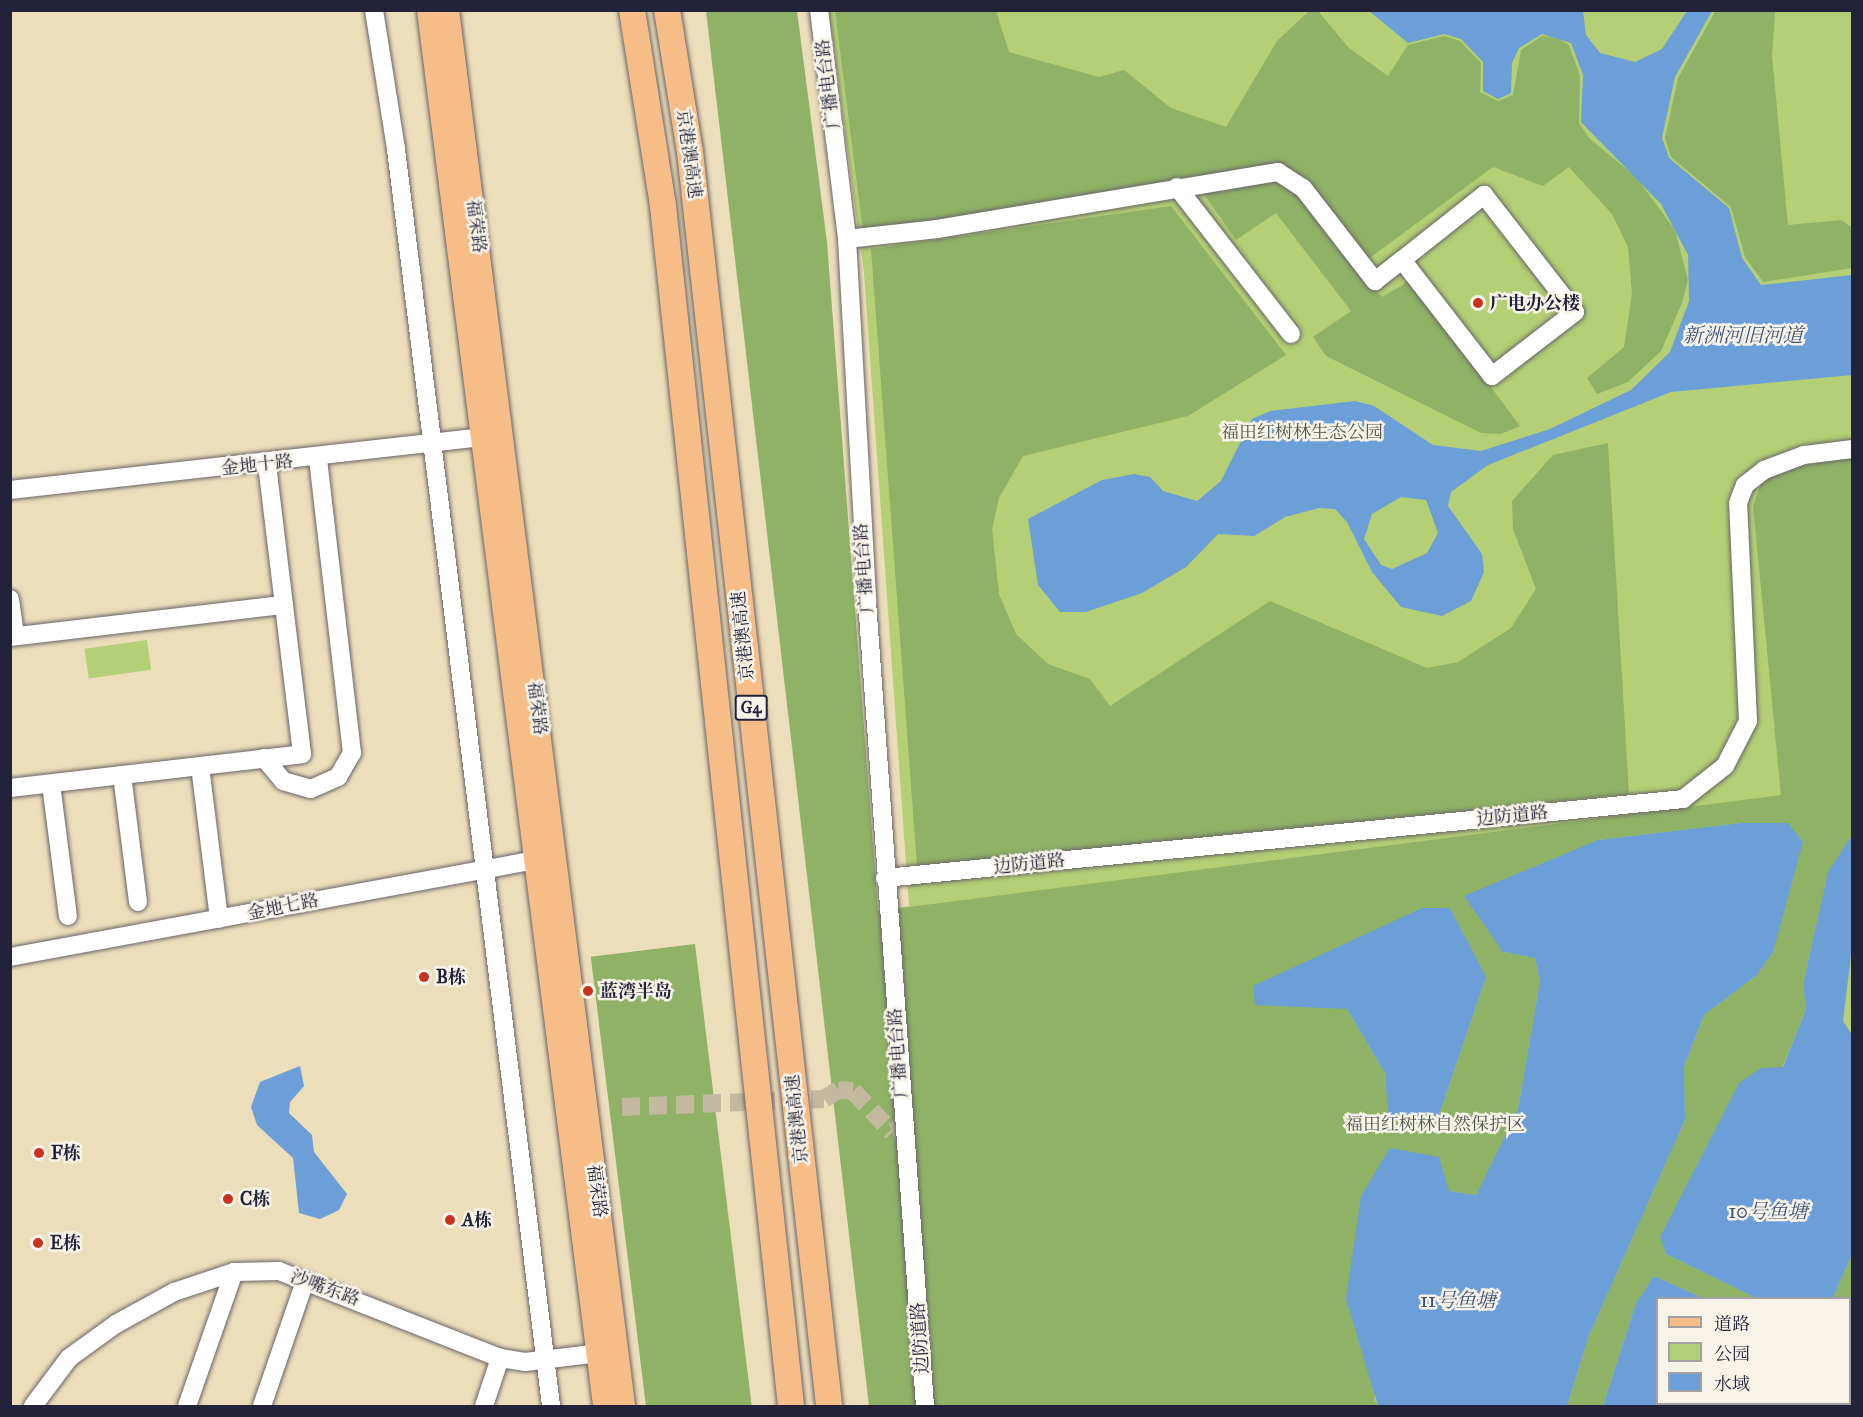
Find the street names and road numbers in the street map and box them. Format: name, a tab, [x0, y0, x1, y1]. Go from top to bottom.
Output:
street label: 广播电台路	[812, 38, 844, 130]
street label: 京港澳高速	[672, 108, 706, 200]
street label: 福荣路	[462, 198, 490, 254]
street label: 金地十路	[220, 450, 294, 480]
street label: 广播电台路	[850, 522, 878, 614]
street label: 京港澳高速	[728, 590, 758, 682]
street label: 福荣路	[523, 680, 551, 736]
road number: G4	[734, 695, 768, 721]
street label: 边防道路	[1475, 801, 1549, 831]
street label: 边防道路	[992, 849, 1066, 879]
street label: 金地七路	[246, 890, 320, 924]
street label: 广播电台路	[884, 1007, 912, 1099]
street label: 京港澳高速	[782, 1073, 812, 1165]
street label: 福荣路	[583, 1163, 611, 1219]
street label: 沙嘴东路	[287, 1266, 363, 1310]
street label: 边防道路	[907, 1301, 933, 1375]

